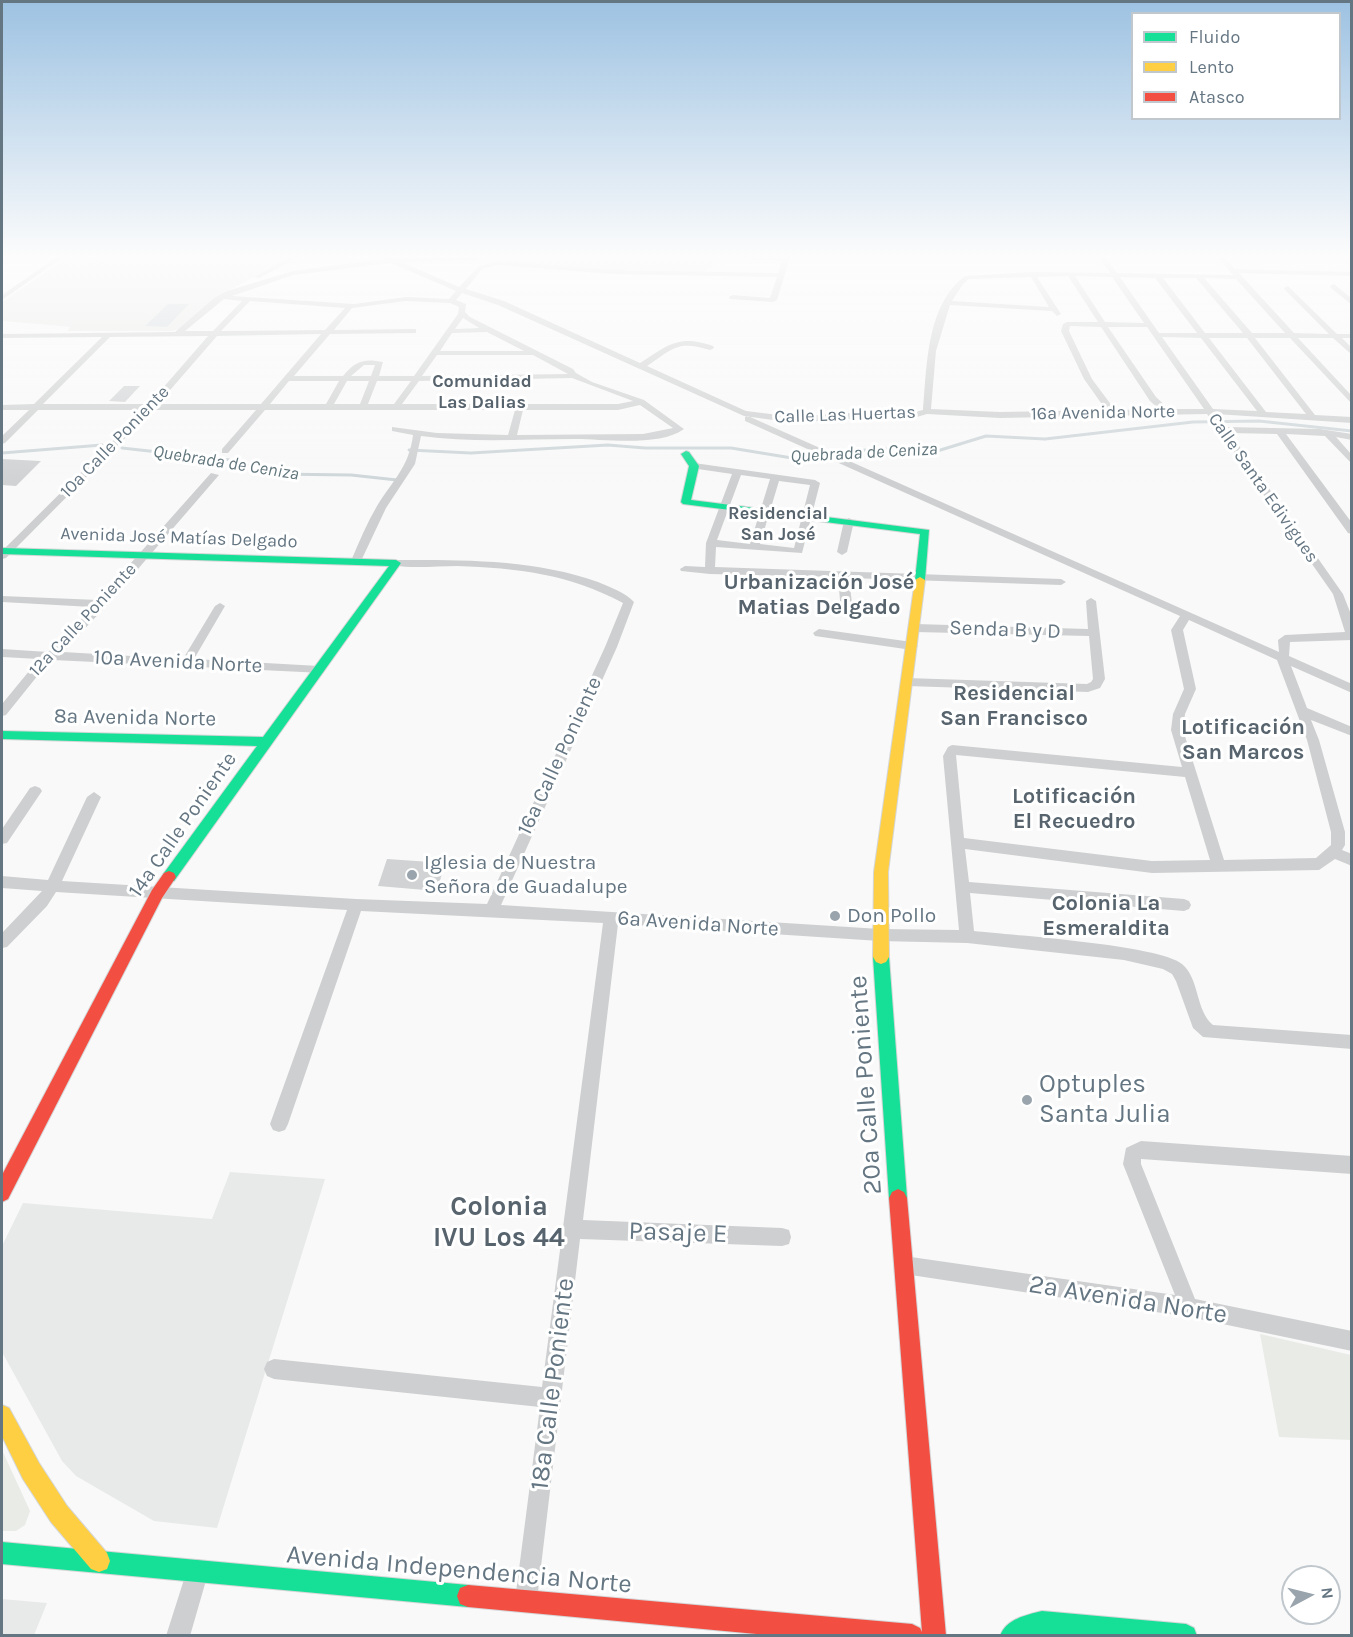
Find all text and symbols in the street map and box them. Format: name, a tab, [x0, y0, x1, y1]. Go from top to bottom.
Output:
legend	[1131, 12, 1341, 120]
text: Fluido	[1189, 26, 1240, 48]
text: Lento	[1189, 56, 1234, 78]
text: Atasco	[1189, 86, 1245, 108]
district label: Comunidad Las Dalias	[432, 371, 532, 413]
street label: 10a Calle Poniente	[56, 381, 174, 503]
street label: 16a Avenida Norte	[1031, 401, 1175, 425]
street label: Calle Las Huertas	[774, 402, 916, 428]
street label: Calle Santa Edivigues	[1203, 409, 1323, 567]
water label: Quebrada de Ceniza	[790, 438, 938, 468]
water label: Quebrada de Ceniza	[151, 441, 301, 485]
district label: Residencial San José	[728, 503, 828, 546]
street label: Avenida José Matías Delgado	[60, 523, 298, 553]
street label: 12a Calle Poniente	[25, 559, 141, 681]
district label: Urbanización José Matias Delgado	[724, 570, 914, 622]
street label: Senda B y D	[949, 615, 1061, 645]
street label: 10a Avenida Norte	[93, 645, 263, 679]
street label: 16a Calle Poniente	[512, 673, 608, 839]
district label: Residencial San Francisco	[940, 681, 1088, 732]
street label: 8a Avenida Norte	[54, 704, 216, 732]
district label: Lotificación San Marcos	[1181, 715, 1305, 766]
street label: 14a Calle Poniente	[124, 748, 242, 902]
district label: Lotificación El Recuedro	[1012, 784, 1136, 836]
place label: Iglesia de Nuestra Señora de Guadalupe	[424, 850, 627, 900]
marker: Iglesia de Nuestra Señora de Guadalupe	[405, 868, 419, 882]
district label: Colonia La Esmeraldita	[1042, 891, 1170, 942]
place label: Don Pollo	[847, 903, 936, 929]
street label: 6a Avenida Norte	[617, 906, 779, 942]
marker: Don Pollo	[828, 909, 842, 923]
street label: 20a Calle Poniente	[843, 974, 889, 1196]
place label: Optuples Santa Julia	[1039, 1069, 1171, 1130]
marker: Optuples Santa Julia	[1020, 1093, 1034, 1107]
district label: Colonia IVU Los 44	[433, 1191, 565, 1254]
street label: Pasaje E	[628, 1216, 728, 1250]
street label: 2a Avenida Norte	[1027, 1269, 1229, 1331]
street label: 18a Calle Poniente	[525, 1276, 581, 1492]
street label: Avenida Independencia Norte	[285, 1539, 633, 1601]
north arrow	[1281, 1565, 1341, 1625]
text: N	[1317, 1586, 1338, 1600]

